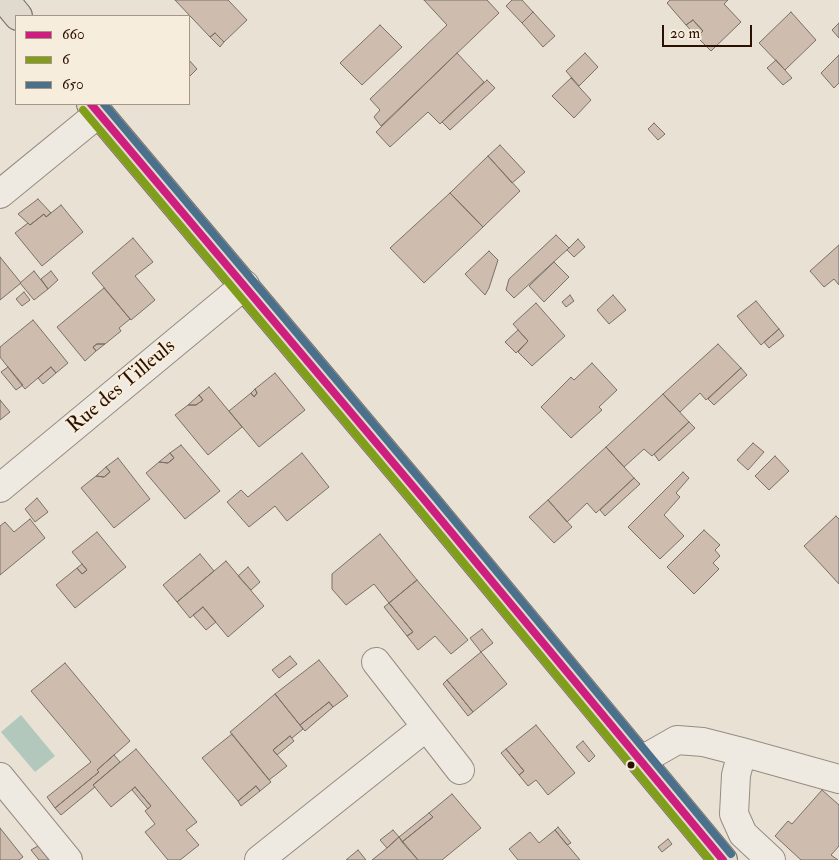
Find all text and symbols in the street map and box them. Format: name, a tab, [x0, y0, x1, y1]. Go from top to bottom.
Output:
legend	[15, 15, 190, 105]
scale bar	[664, 15, 754, 47]
text: 20 m	[670, 24, 700, 43]
text: 660	[62, 25, 85, 44]
text: 6	[62, 50, 70, 69]
text: 650	[62, 75, 84, 94]
street label: Rue des Tilleuls	[63, 334, 181, 440]
unlabelled marker	[626, 760, 636, 770]

